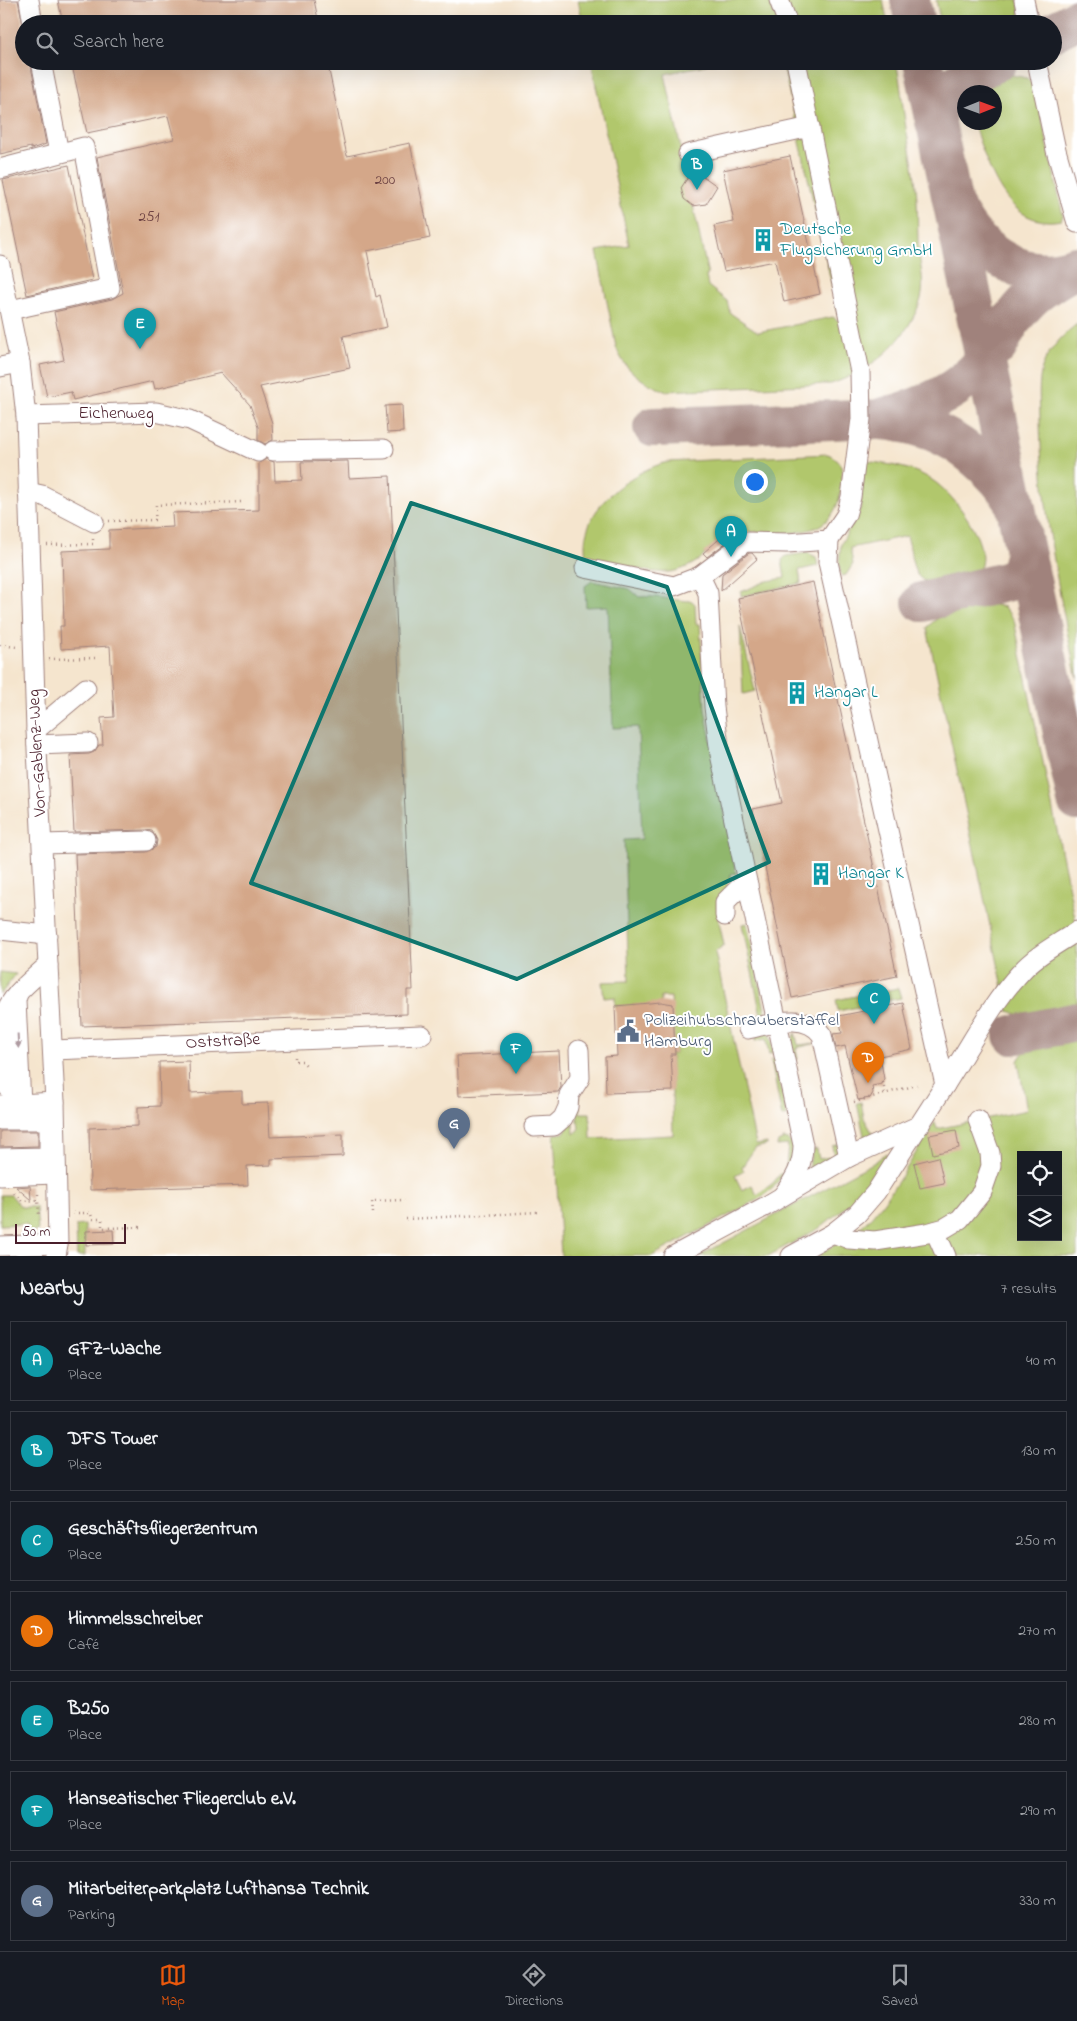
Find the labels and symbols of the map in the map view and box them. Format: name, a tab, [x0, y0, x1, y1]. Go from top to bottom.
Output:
north arrow	[957, 85, 1002, 130]
pin: B	[681, 149, 713, 190]
house number: 200	[375, 169, 396, 191]
house number: 251	[139, 206, 160, 228]
place label: Deutsche Flugsicherung GmbH	[779, 217, 933, 265]
building icon: Deutsche Flugsicherung GmbH	[750, 227, 776, 253]
pin: E	[124, 308, 156, 349]
street label: Eichenweg	[78, 401, 154, 428]
your location	[742, 469, 768, 495]
pin: A	[715, 516, 747, 557]
building icon: Hangar L	[784, 680, 810, 706]
place label: Hangar L	[814, 680, 878, 707]
street label: Von-Gablenz-Weg	[22, 688, 55, 818]
building icon: Hangar K	[808, 861, 834, 887]
place label: Hangar K	[838, 861, 904, 888]
pin: C	[858, 983, 890, 1024]
place label: Polizeihubschrauberstaffel Hamburg	[644, 1008, 839, 1056]
public building icon: Polizeihubschrauberstaffel Hamburg	[615, 1018, 641, 1044]
street label: Oststraße	[185, 1027, 262, 1057]
one-way arrow	[15, 1033, 23, 1049]
pin: F	[500, 1033, 532, 1074]
pin: D	[852, 1042, 884, 1083]
pin: G	[438, 1108, 470, 1149]
scale bar	[15, 1221, 126, 1244]

